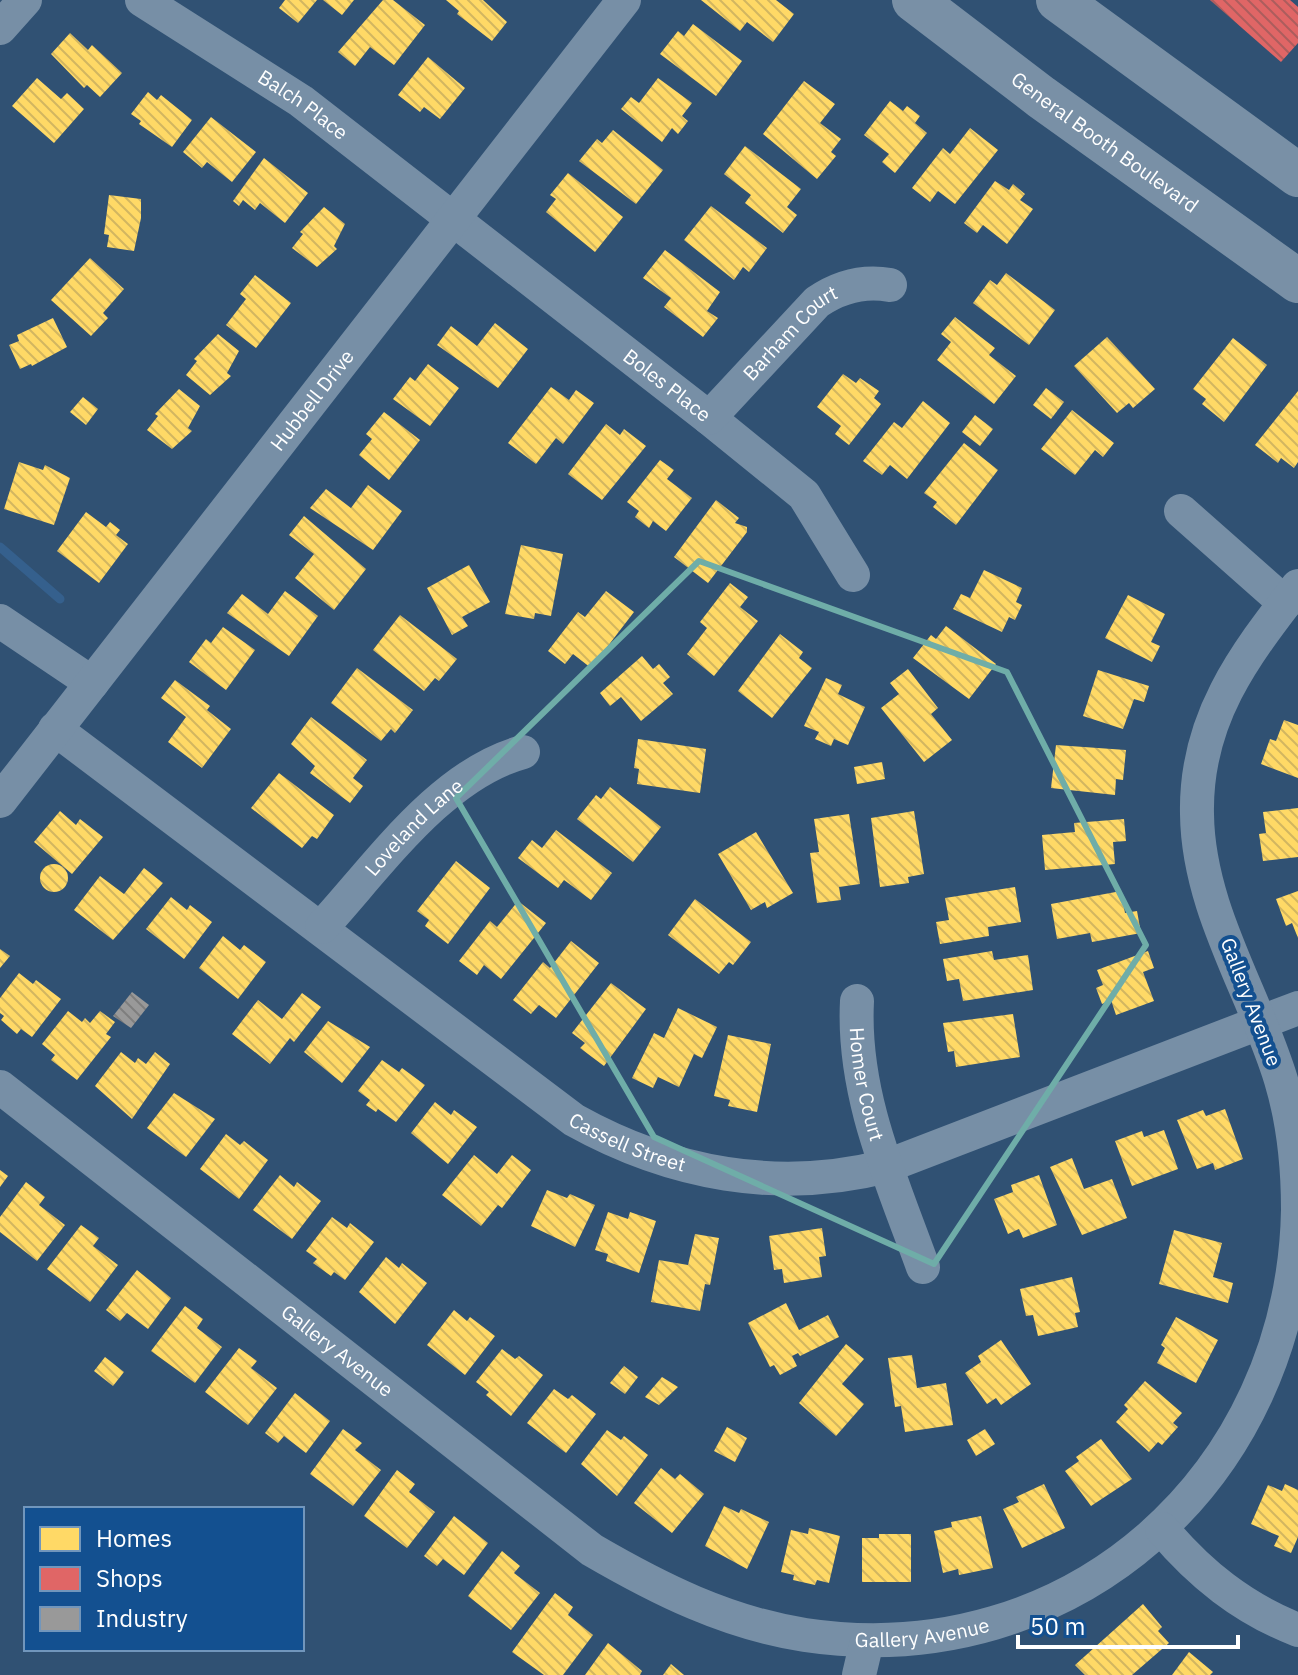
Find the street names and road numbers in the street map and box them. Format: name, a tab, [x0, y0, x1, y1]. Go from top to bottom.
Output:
street label: Balch Place	[253, 63, 354, 146]
street label: General Booth Boulevard	[1006, 65, 1204, 219]
street label: Barham Court	[737, 279, 842, 386]
street label: Boles Place	[618, 342, 717, 428]
street label: Hubbell Drive	[264, 344, 360, 456]
street label: Loveland Lane	[358, 772, 468, 881]
street label: Gallery Avenue	[1215, 934, 1288, 1070]
street label: Homer Court	[844, 1027, 891, 1144]
street label: Cassell Street	[564, 1106, 689, 1178]
street label: Gallery Avenue	[276, 1298, 399, 1403]
street label: Gallery Avenue	[854, 1611, 992, 1653]

